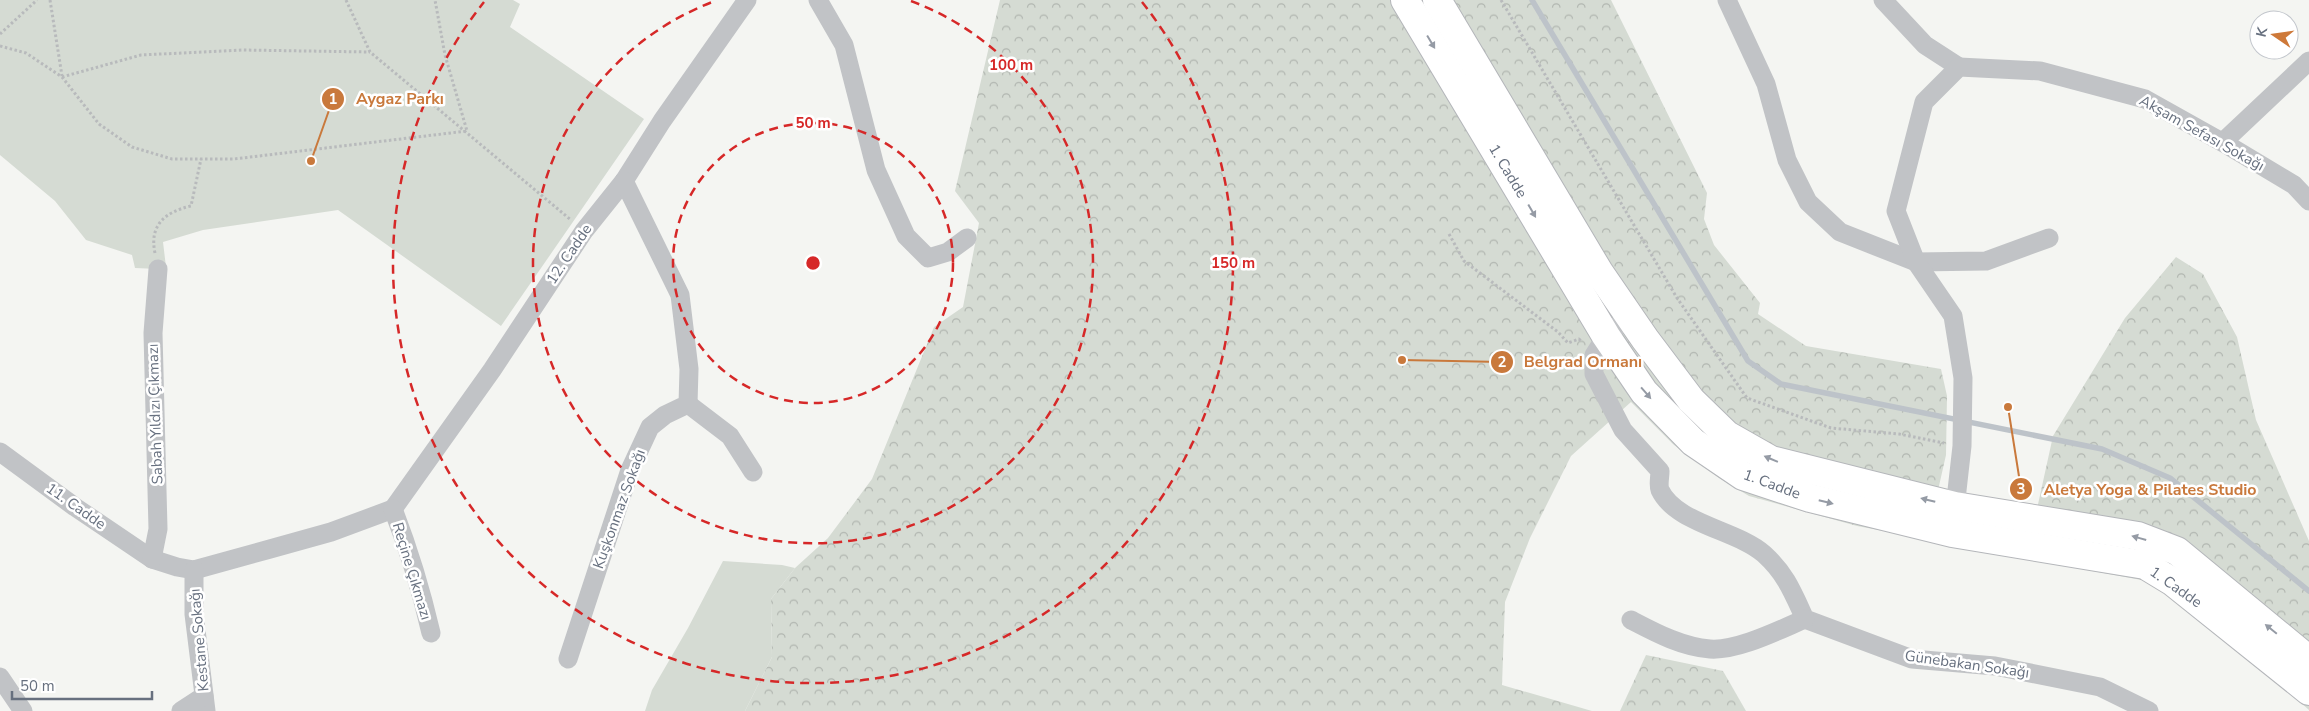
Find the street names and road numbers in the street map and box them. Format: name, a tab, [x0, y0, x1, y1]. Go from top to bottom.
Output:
street label: Akşam Sefası Sokağı	[2136, 90, 2268, 176]
street label: 1. Cadde	[1484, 140, 1532, 202]
street label: 12. Cadde	[542, 220, 596, 288]
street label: Sabah Yıldızı Çıkmazı	[143, 343, 167, 485]
street label: Kuşkonmaz Sokağı	[588, 446, 650, 572]
street label: 1. Cadde	[1741, 464, 1803, 504]
street label: 11. Cadde	[42, 478, 110, 534]
street label: Reçine Çıkmazı	[388, 520, 436, 622]
street label: 1. Cadde	[2146, 562, 2206, 612]
street label: Kestane Sokağı	[185, 588, 213, 692]
street label: Günebakan Sokağı	[1903, 645, 2031, 683]

